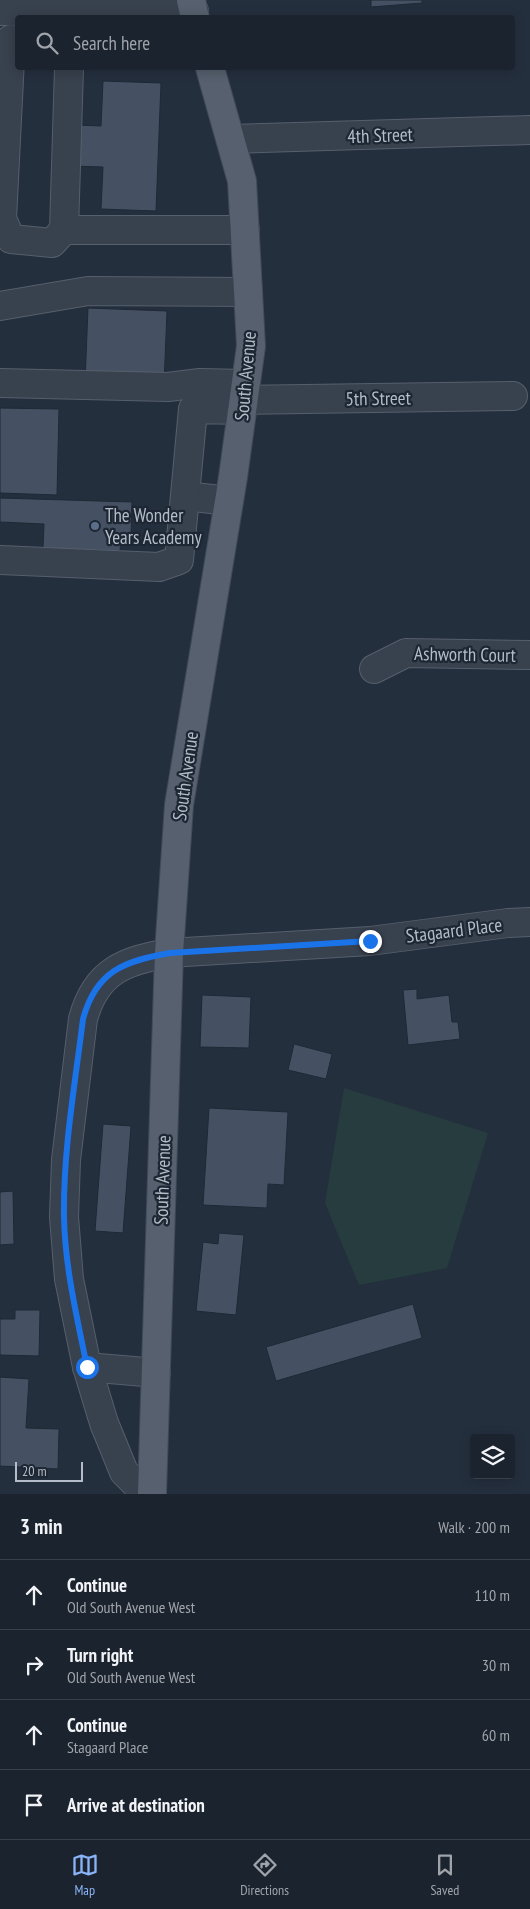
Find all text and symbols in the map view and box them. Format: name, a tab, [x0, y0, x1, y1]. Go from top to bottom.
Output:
search box	[15, 15, 515, 70]
icon: search	[33, 29, 61, 57]
text: Search here	[73, 31, 150, 55]
street label: 4th Street	[347, 122, 414, 148]
street label: South Avenue	[229, 330, 261, 422]
street label: 5th Street	[345, 385, 412, 411]
place label: The Wonder Years Academy	[105, 503, 202, 549]
marker: The Wonder Years Academy	[89, 520, 101, 532]
street label: Ashworth Court	[414, 641, 517, 667]
street label: South Avenue	[167, 730, 203, 822]
street label: Stagaard Place	[405, 912, 504, 948]
route end	[359, 930, 382, 953]
street label: South Avenue	[148, 1135, 176, 1225]
route start	[76, 1356, 99, 1379]
map controls	[470, 1434, 515, 1479]
button: layers	[470, 1434, 515, 1479]
scale bar	[15, 1459, 82, 1482]
text: 20 m	[22, 1462, 47, 1480]
text: 3 min	[20, 1513, 62, 1540]
text: Walk · 200 m	[438, 1517, 510, 1537]
text: Continue	[67, 1573, 127, 1597]
icon: ahead	[20, 1581, 48, 1609]
text: 110 m	[475, 1585, 510, 1605]
text: Old South Avenue West	[67, 1597, 195, 1617]
text: Turn right	[67, 1643, 133, 1667]
icon: right	[20, 1651, 48, 1679]
text: 30 m	[482, 1655, 510, 1675]
text: Old South Avenue West	[67, 1667, 195, 1687]
text: Continue	[67, 1713, 127, 1737]
icon: ahead	[20, 1721, 48, 1749]
text: 60 m	[482, 1725, 510, 1745]
text: Stagaard Place	[67, 1737, 148, 1757]
icon: arrive	[20, 1791, 48, 1819]
text: Arrive at destination	[67, 1793, 205, 1817]
tab: Map	[71, 1851, 99, 1899]
tab: Directions	[240, 1851, 289, 1899]
tab: Saved	[430, 1851, 459, 1899]

